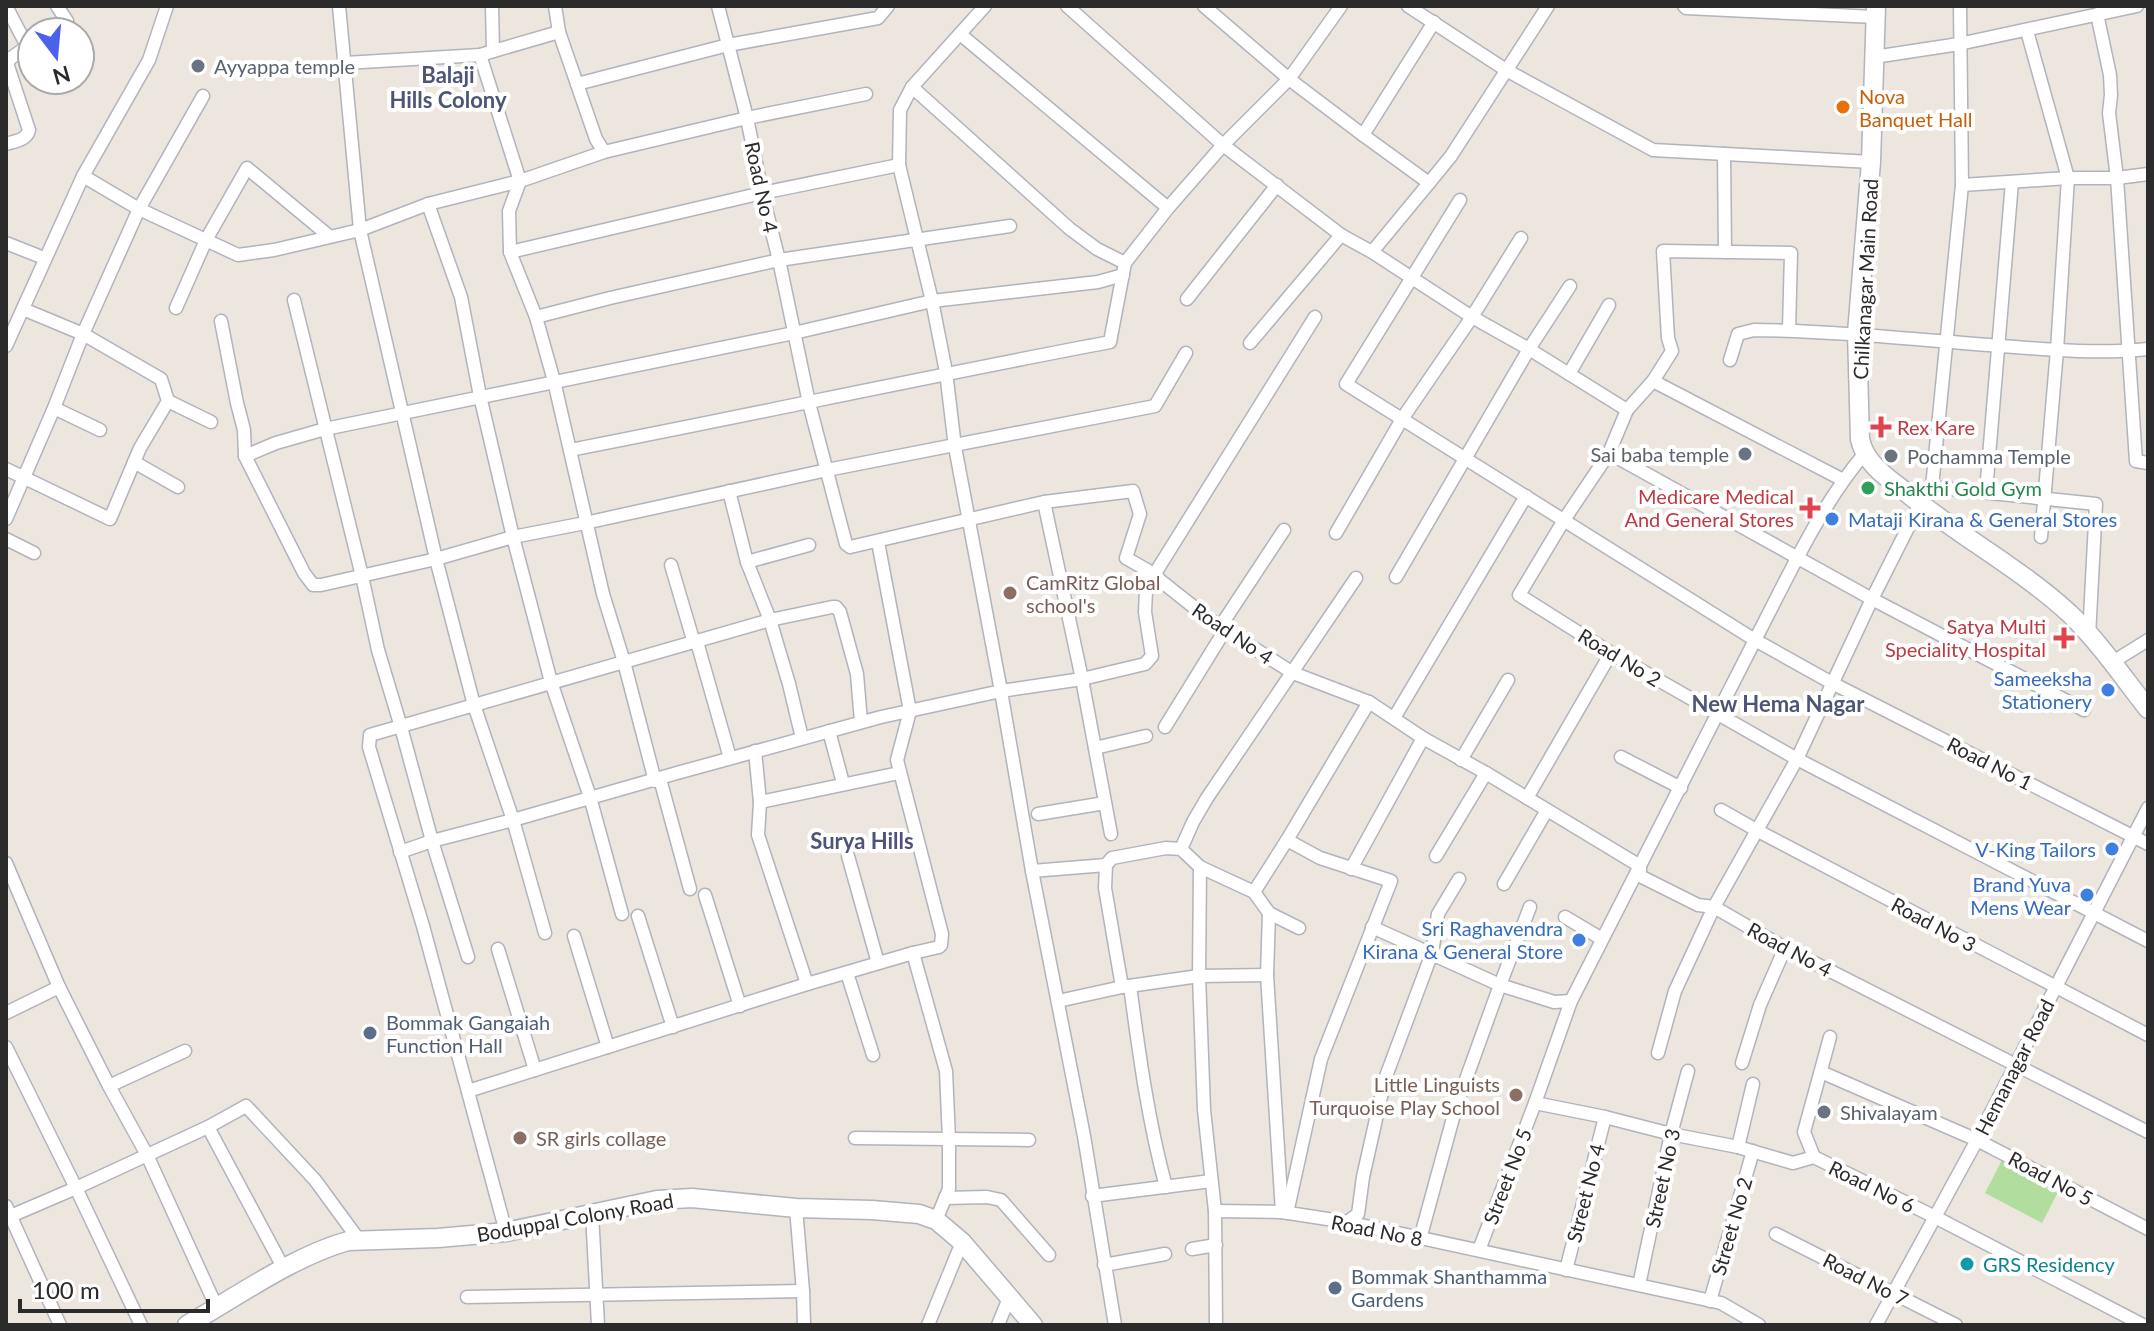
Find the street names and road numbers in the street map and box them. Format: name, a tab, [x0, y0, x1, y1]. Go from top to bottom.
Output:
street label: Road No 4	[741, 139, 783, 235]
street label: Chilkanagar Main Road	[1848, 178, 1882, 380]
street label: Road No 4	[1188, 597, 1278, 669]
street label: Road No 2	[1574, 623, 1666, 691]
street label: Road No 1	[1943, 731, 2037, 795]
street label: Road No 3	[1888, 892, 1980, 956]
street label: Road No 4	[1744, 917, 1837, 981]
street label: Hemanagar Road	[1969, 995, 2059, 1139]
street label: Street No 5	[1478, 1125, 1536, 1227]
street label: Street No 3	[1640, 1126, 1684, 1230]
street label: Street No 4	[1561, 1141, 1609, 1245]
street label: Road No 5	[2005, 1146, 2097, 1210]
street label: Road No 6	[1825, 1155, 1919, 1217]
street label: Street No 2	[1706, 1174, 1756, 1278]
street label: Boduppal Colony Road	[475, 1188, 675, 1246]
street label: Road No 8	[1329, 1209, 1425, 1251]
street label: Road No 7	[1819, 1247, 1913, 1311]

